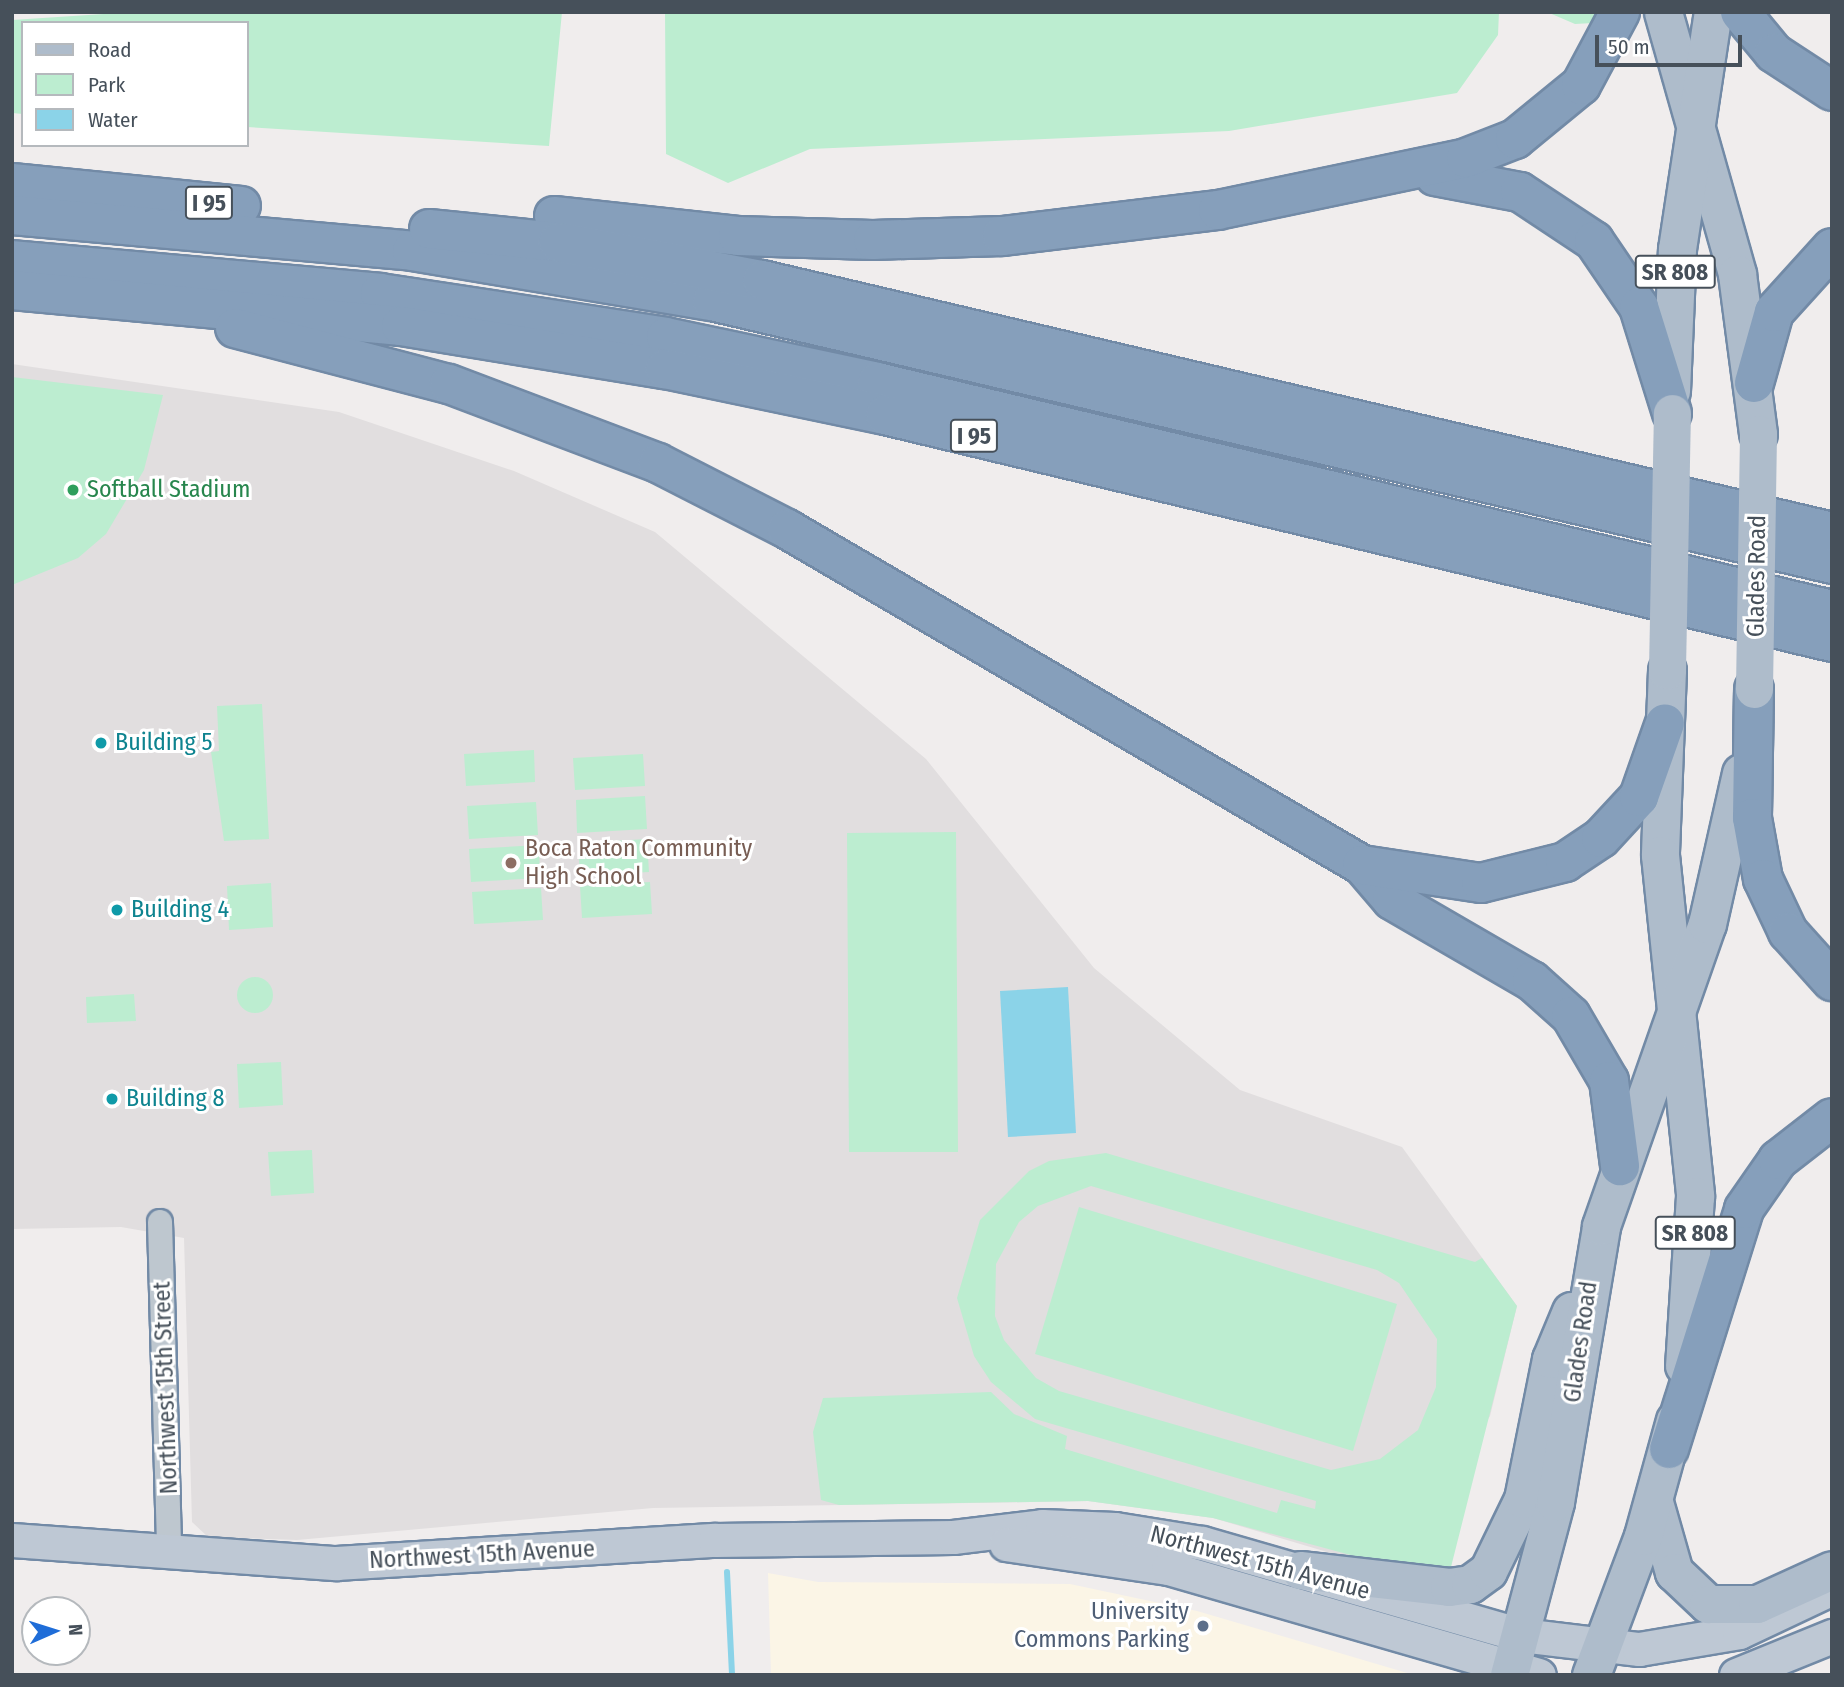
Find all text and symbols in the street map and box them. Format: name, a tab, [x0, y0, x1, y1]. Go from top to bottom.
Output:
legend	[21, 21, 248, 147]
scale bar	[1599, 21, 1746, 65]
text: 50 m	[1608, 34, 1650, 60]
text: Road	[88, 37, 132, 63]
text: Park	[88, 72, 125, 98]
text: Water	[88, 107, 138, 133]
road number: I 95	[184, 184, 234, 222]
road number: SR 808	[1635, 252, 1715, 292]
road number: I 95	[950, 416, 998, 456]
place label: Softball Stadium	[87, 476, 250, 504]
marker: Softball Stadium	[65, 482, 81, 498]
street label: Glades Road	[1742, 515, 1772, 637]
place label: Building 5	[115, 729, 212, 757]
marker: Building 5	[93, 735, 109, 751]
place label: Boca Raton Community High School	[525, 835, 752, 891]
marker: Boca Raton Community High School	[503, 855, 519, 871]
place label: Building 4	[131, 896, 229, 924]
marker: Building 4	[109, 902, 125, 918]
place label: Building 8	[126, 1085, 224, 1113]
marker: Building 8	[104, 1091, 120, 1107]
road number: SR 808	[1655, 1214, 1735, 1252]
street label: Glades Road	[1558, 1280, 1604, 1404]
street label: Northwest 15th Street	[148, 1281, 184, 1495]
street label: Northwest 15th Avenue	[1147, 1520, 1373, 1606]
street label: Northwest 15th Avenue	[368, 1535, 596, 1575]
north arrow	[21, 1596, 91, 1666]
place label: University Commons Parking	[1014, 1598, 1189, 1654]
marker: University Commons Parking	[1195, 1618, 1211, 1634]
text: N	[64, 1624, 87, 1636]

